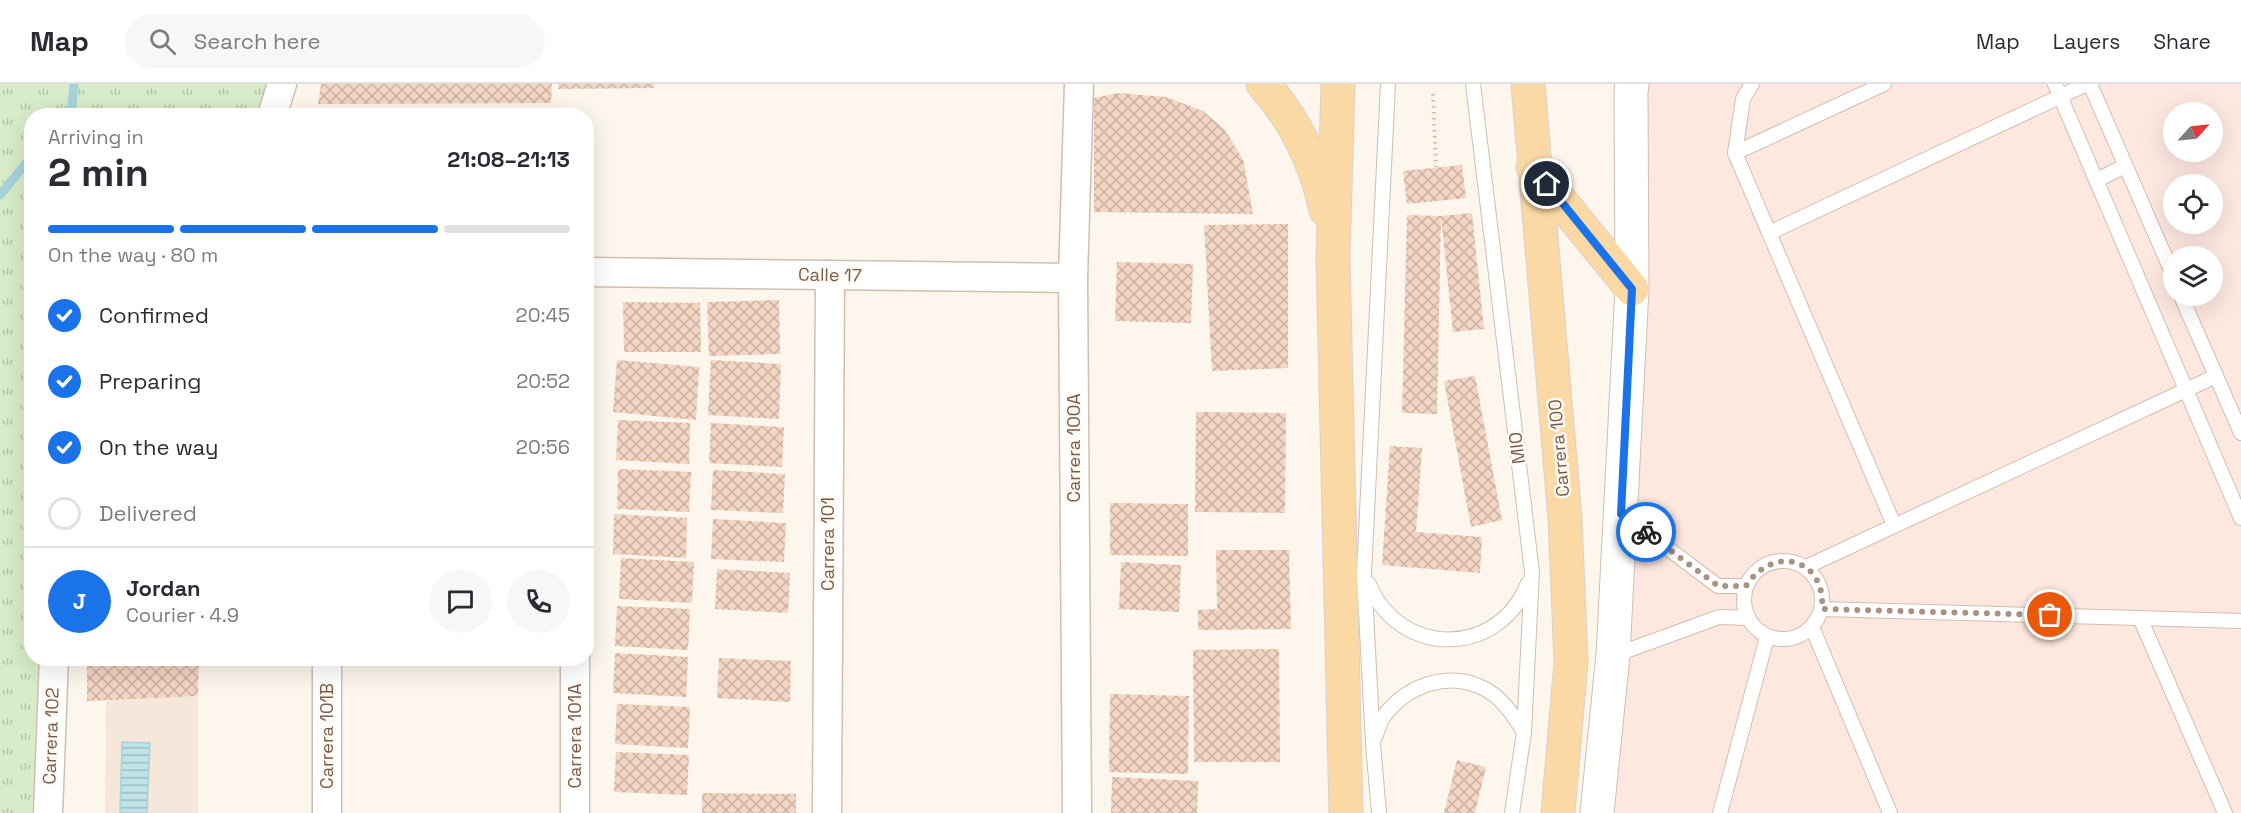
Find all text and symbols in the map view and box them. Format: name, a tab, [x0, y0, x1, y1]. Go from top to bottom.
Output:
search box	[125, 14, 545, 68]
text: Map	[30, 23, 89, 59]
icon: search	[146, 25, 179, 58]
text: Search here	[194, 27, 321, 55]
text: Map	[1976, 28, 2020, 55]
text: Layers	[2053, 28, 2120, 55]
text: Share	[2153, 28, 2211, 55]
north arrow	[2163, 102, 2223, 162]
map controls	[2163, 102, 2223, 306]
text: Arriving in	[48, 124, 144, 150]
text: 21:08–21:13	[447, 145, 570, 173]
text: 2 min	[48, 148, 149, 197]
pin	[1521, 158, 1572, 209]
icon: home	[1530, 167, 1563, 200]
button: locate	[2163, 174, 2223, 234]
text: On the way · 80 m	[48, 242, 218, 268]
button: layers	[2163, 246, 2223, 306]
street label: Calle 17	[798, 262, 862, 287]
icon: check	[48, 299, 81, 332]
text: Confirmed	[99, 301, 209, 329]
text: 20:45	[516, 302, 570, 328]
icon: check	[48, 365, 81, 398]
text: Preparing	[99, 367, 201, 395]
text: 20:52	[516, 368, 570, 394]
street label: Carrera 100A	[1062, 393, 1085, 503]
street label: Carrera 100	[1543, 398, 1574, 498]
icon: check	[48, 431, 81, 464]
street label: MIO	[1503, 431, 1530, 465]
text: On the way	[99, 433, 218, 461]
text: 20:56	[516, 434, 570, 460]
street label: Carrera 101	[816, 497, 839, 591]
text: Delivered	[99, 499, 197, 527]
courier	[1616, 502, 1676, 562]
icon: bike	[1630, 516, 1663, 549]
button: chat	[429, 570, 492, 633]
button: phone	[507, 570, 570, 633]
text: Jordan	[126, 574, 201, 602]
text: J	[73, 587, 86, 615]
pin	[2024, 589, 2075, 640]
icon: bag	[2033, 598, 2066, 631]
text: Courier · 4.9	[126, 602, 239, 628]
street label: Carrera 101B	[315, 683, 338, 789]
street label: Carrera 101A	[563, 683, 586, 789]
street label: Carrera 102	[37, 687, 64, 785]

